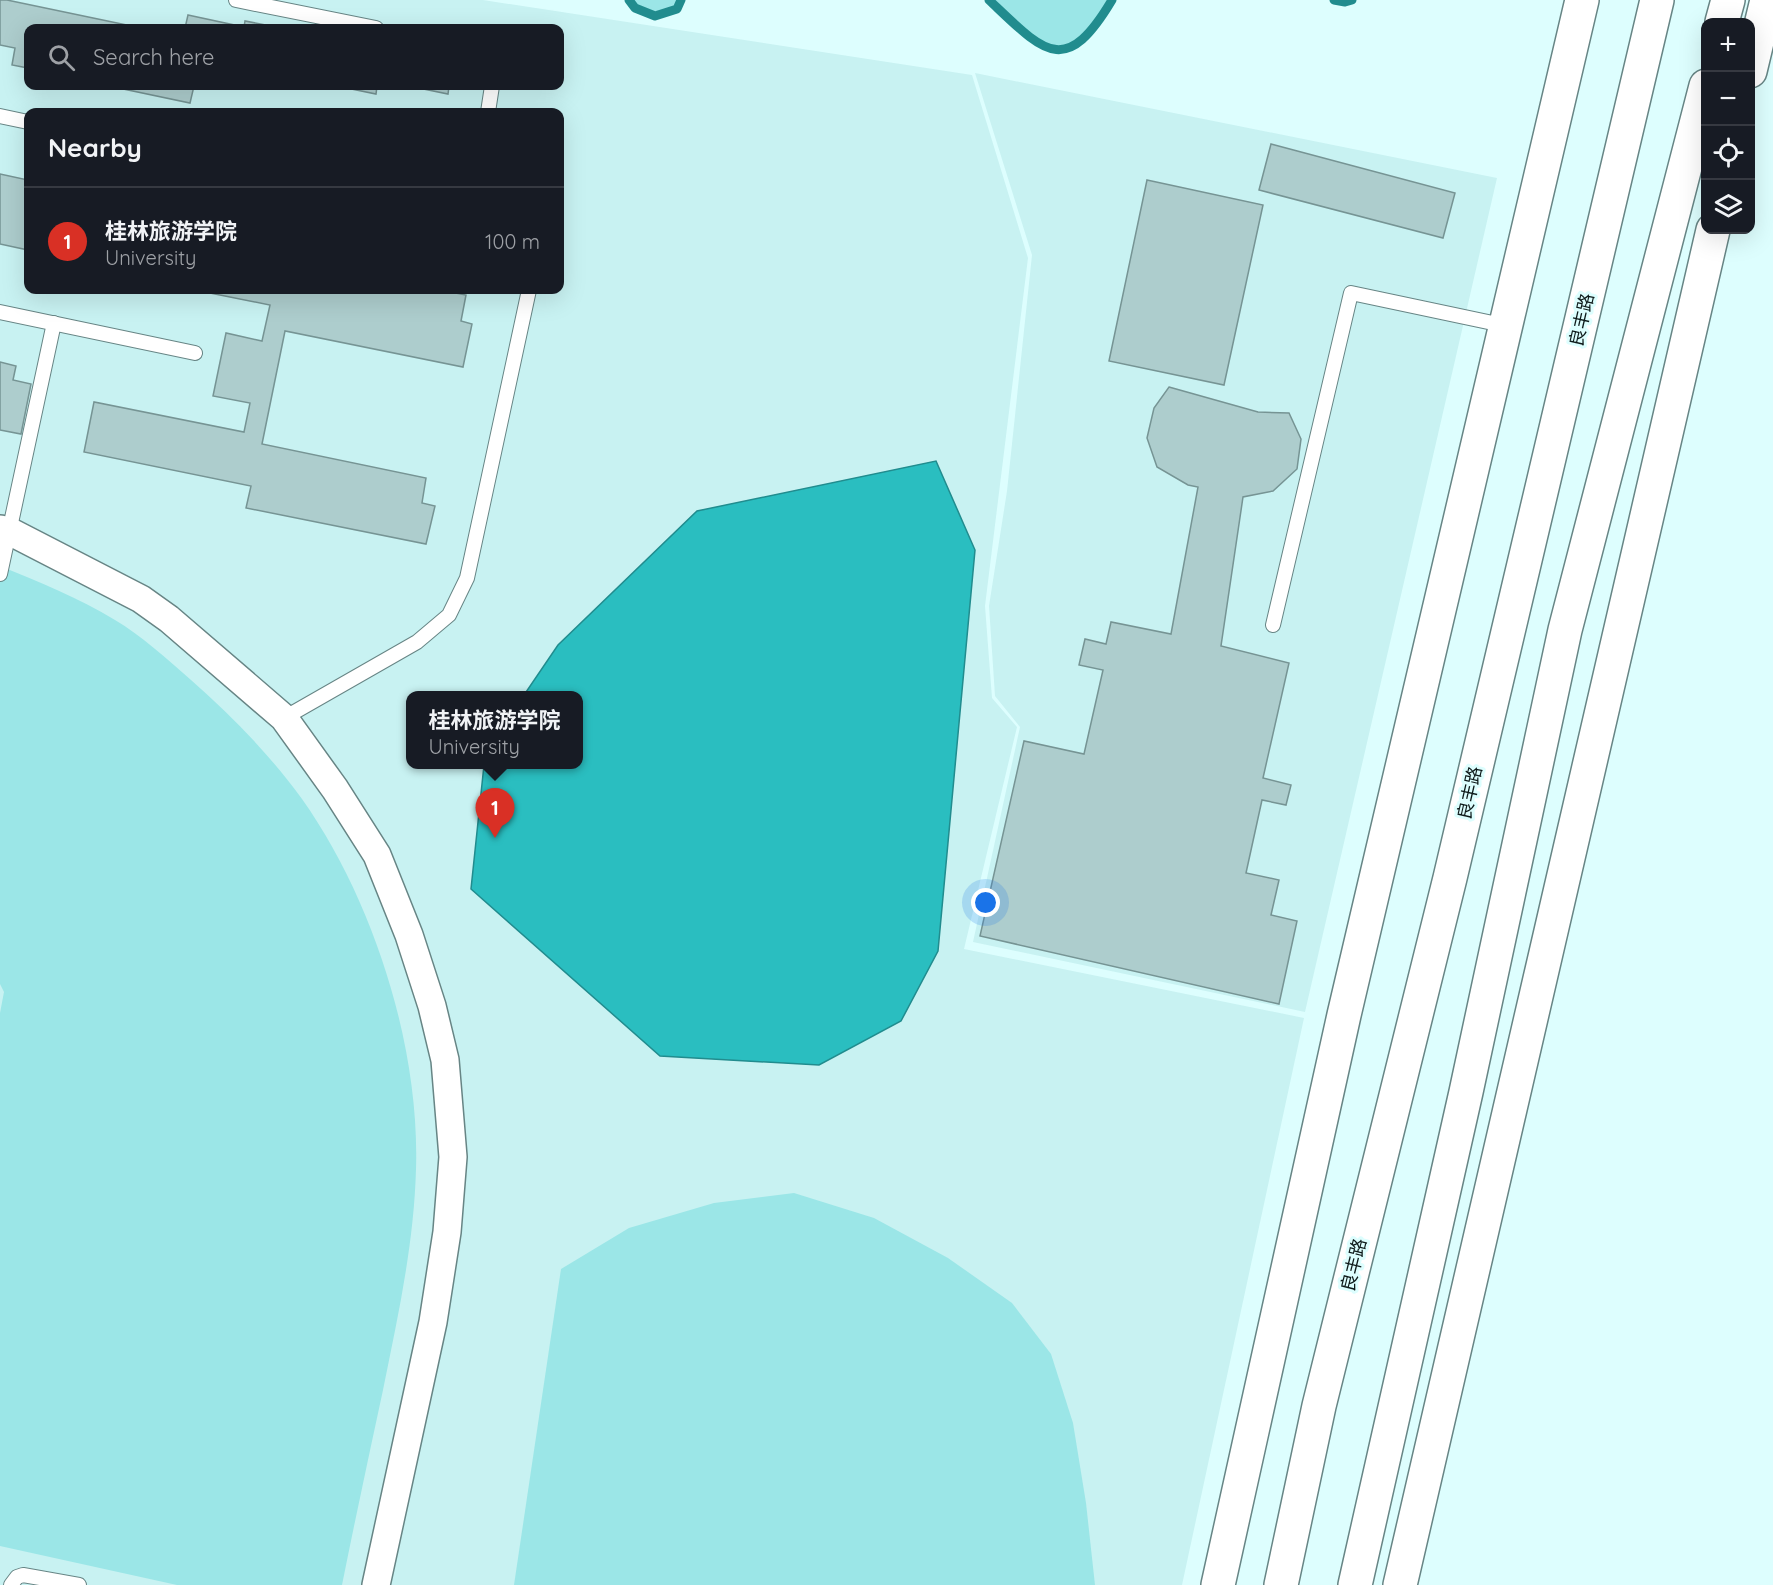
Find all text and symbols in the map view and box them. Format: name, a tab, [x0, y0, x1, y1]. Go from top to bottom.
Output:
map controls	[1701, 18, 1755, 234]
button: +	[1701, 18, 1755, 72]
search box	[24, 24, 564, 90]
icon: search	[45, 41, 78, 74]
text: Search here	[93, 43, 214, 71]
button: −	[1701, 72, 1755, 126]
button: locate	[1701, 126, 1755, 180]
text: Nearby	[48, 131, 142, 164]
button: layers	[1701, 180, 1755, 234]
text: 桂林旅游学院	[105, 217, 237, 245]
text: 1	[64, 229, 71, 254]
text: 100 m	[485, 229, 540, 254]
text: University	[105, 245, 196, 270]
street label: 良丰路	[1564, 291, 1599, 349]
popup	[406, 691, 583, 769]
text: 桂林旅游学院	[428, 706, 561, 734]
text: University	[428, 734, 520, 759]
street label: 良丰路	[1452, 764, 1487, 822]
pin: 1	[476, 788, 514, 838]
your location	[971, 888, 1000, 917]
street label: 良丰路	[1336, 1236, 1371, 1294]

